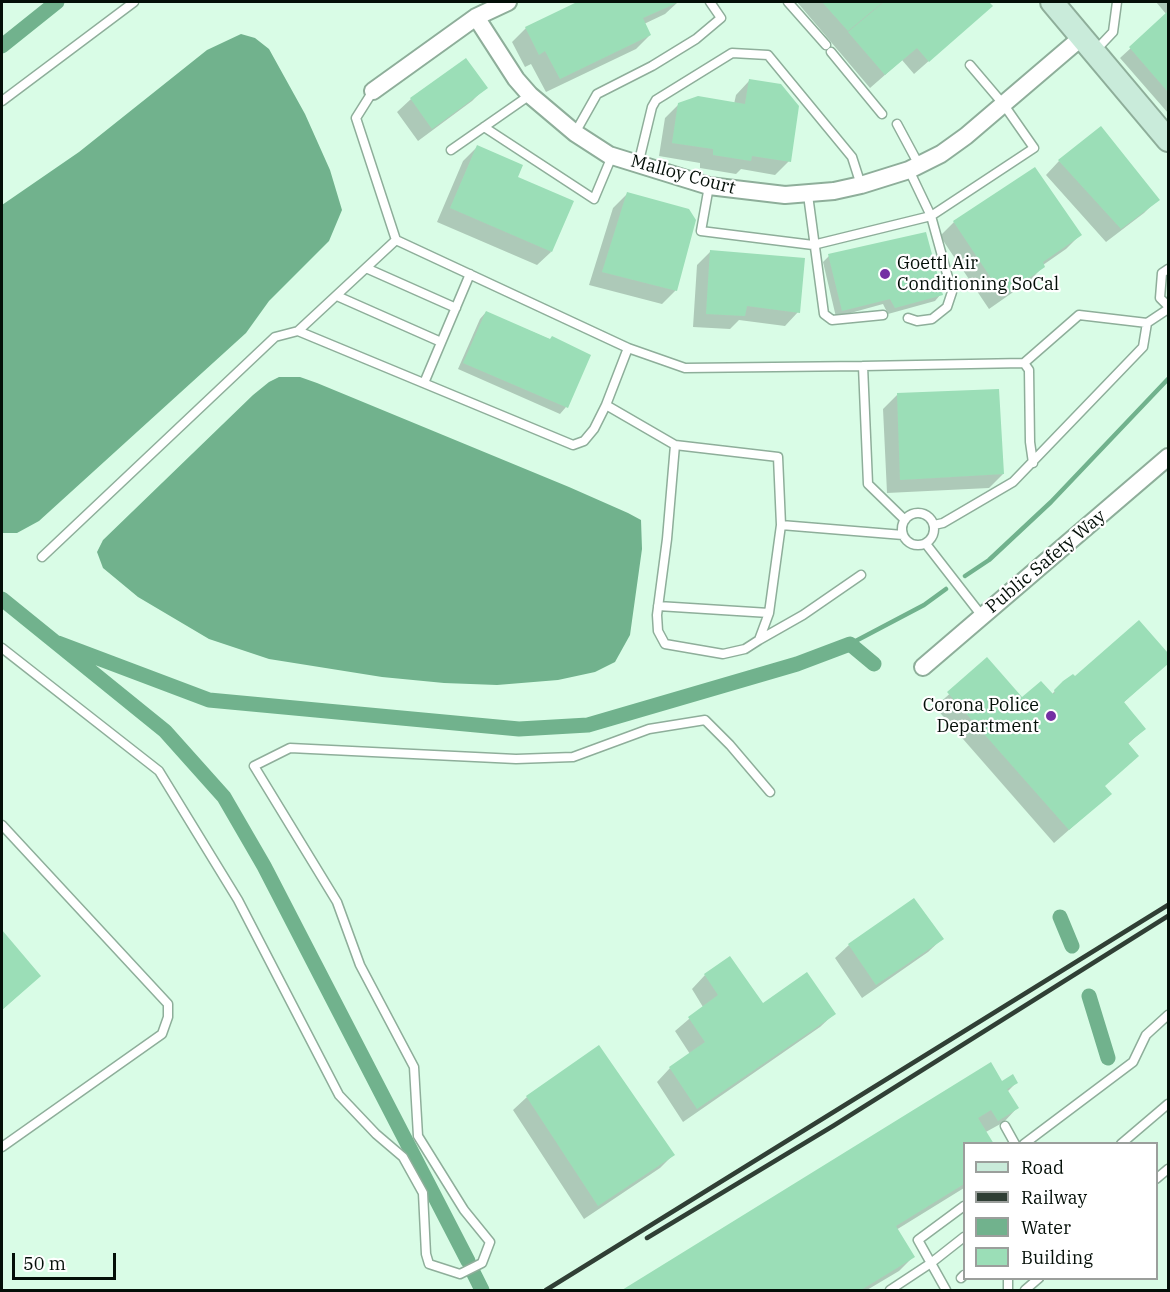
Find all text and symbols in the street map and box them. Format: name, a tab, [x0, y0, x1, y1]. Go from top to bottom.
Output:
street label: Malloy Court	[628, 151, 738, 199]
place label: Goettl Air Conditioning SoCal	[897, 253, 1059, 296]
marker: Goettl Air Conditioning SoCal	[878, 267, 892, 281]
street label: Public Safety Way	[982, 506, 1110, 618]
place label: Corona Police Department	[923, 695, 1039, 738]
marker: Corona Police Department	[1044, 709, 1058, 723]
legend	[963, 1142, 1158, 1280]
text: Road	[1021, 1156, 1064, 1179]
text: Railway	[1021, 1186, 1087, 1209]
text: Water	[1021, 1216, 1071, 1239]
scale bar	[15, 1241, 118, 1279]
text: Building	[1021, 1246, 1093, 1269]
text: 50 m	[23, 1252, 66, 1275]

